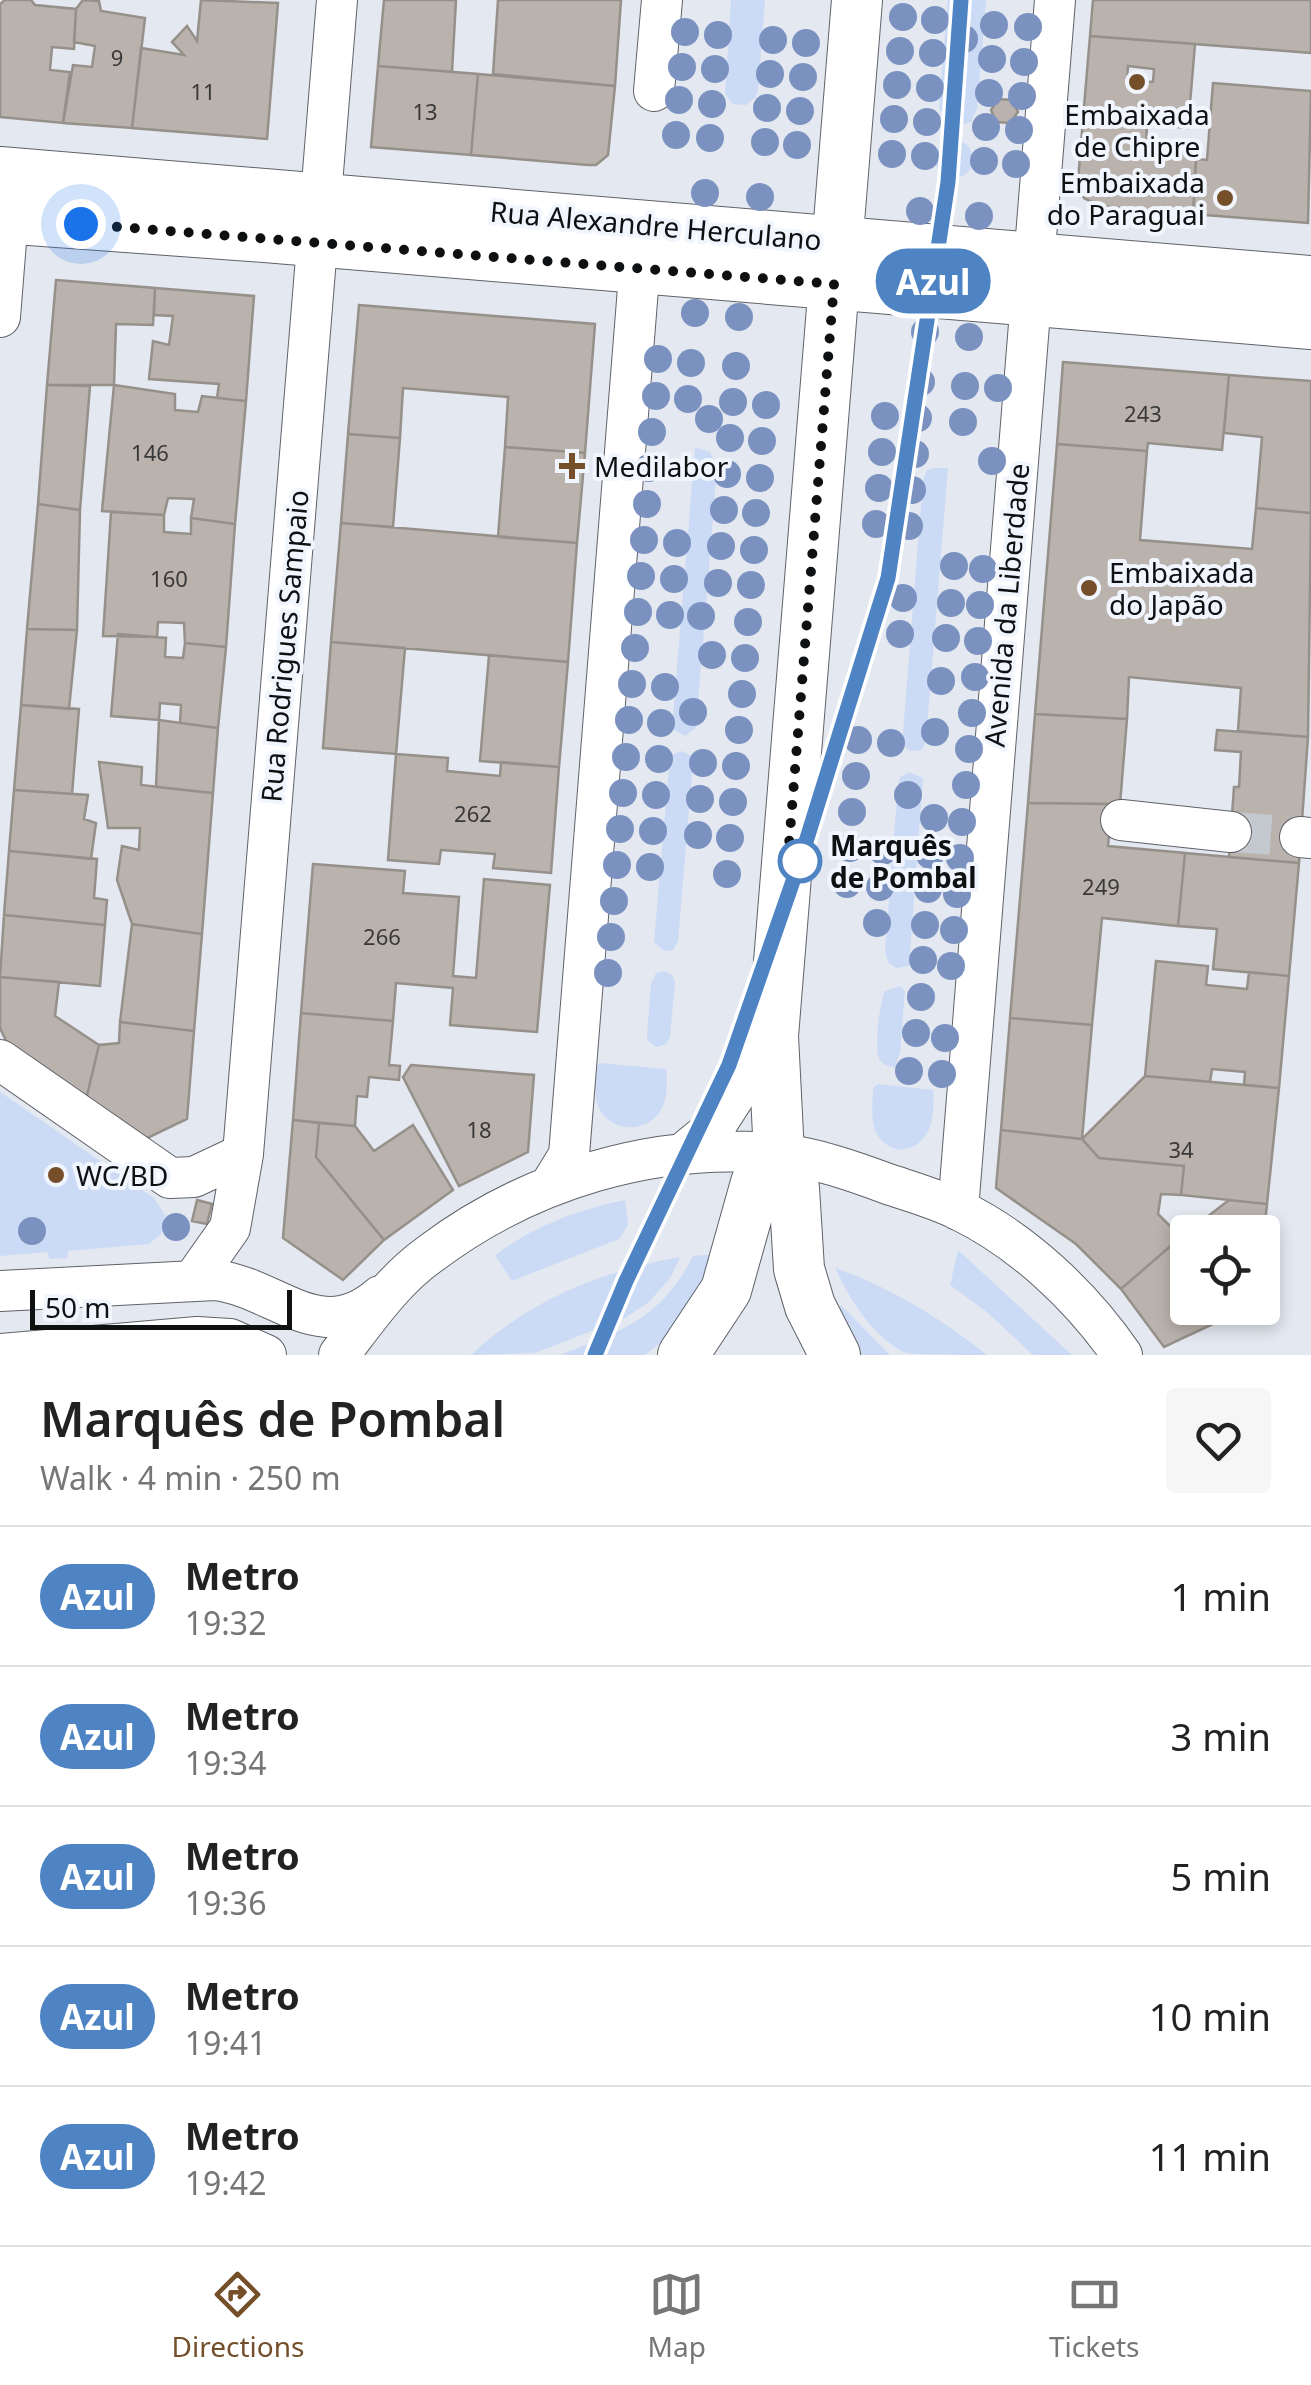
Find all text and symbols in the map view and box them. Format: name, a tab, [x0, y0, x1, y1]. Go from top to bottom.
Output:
house number: 9	[111, 42, 123, 72]
marker: Embaixada de Chipre	[1126, 71, 1148, 93]
house number: 11	[190, 76, 216, 106]
place label: Embaixada de Chipre	[1064, 95, 1210, 165]
house number: 13	[412, 96, 438, 126]
place label: Embaixada do Paraguai	[1047, 163, 1205, 233]
marker: Embaixada do Paraguai	[1214, 187, 1236, 209]
street label: Rua Alexandre Herculano	[489, 192, 823, 258]
your location	[56, 199, 106, 249]
line badge: Azul	[863, 248, 1003, 314]
text: Azul	[896, 258, 970, 305]
house number: 243	[1124, 398, 1162, 428]
house number: 146	[131, 437, 169, 467]
place label: Medilabor	[594, 447, 729, 485]
marker: Medilabor	[559, 453, 585, 479]
street label: Avenida da Liberdade	[975, 462, 1037, 748]
street label: Rua Rodrigues Sampaio	[251, 488, 317, 804]
place label: Embaixada do Japão	[1109, 553, 1254, 623]
house number: 160	[150, 563, 188, 593]
marker: Embaixada do Japão	[1078, 577, 1100, 599]
house number: 262	[454, 798, 492, 828]
place label: Marquês de Pombal	[830, 826, 977, 896]
marker: Marquês de Pombal	[779, 840, 821, 882]
house number: 249	[1082, 871, 1120, 901]
house number: 266	[363, 921, 401, 951]
house number: 18	[466, 1114, 492, 1144]
house number: 34	[1168, 1134, 1194, 1164]
place label: WC/BD	[76, 1156, 169, 1194]
marker: WC/BD	[45, 1164, 67, 1186]
map controls	[1170, 1215, 1280, 1325]
button: locate	[1170, 1215, 1280, 1325]
scale bar	[30, 1285, 292, 1330]
text: 50 m	[45, 1288, 111, 1326]
text: Marquês de Pombal	[40, 1386, 505, 1451]
button: heart	[1166, 1388, 1271, 1493]
text: Walk · 4 min · 250 m	[40, 1456, 341, 1499]
text: Metro	[185, 1549, 300, 1601]
text: 1 min	[1171, 1570, 1271, 1622]
text: Azul	[60, 1573, 135, 1620]
text: 19:32	[185, 1601, 266, 1644]
text: Metro	[185, 1689, 300, 1741]
text: 3 min	[1171, 1710, 1271, 1762]
text: Azul	[60, 1713, 135, 1760]
text: 19:34	[185, 1741, 266, 1784]
text: Metro	[185, 1829, 300, 1881]
text: 5 min	[1171, 1850, 1271, 1902]
text: Azul	[60, 1853, 135, 1900]
text: 19:36	[185, 1881, 266, 1924]
text: Metro	[185, 1969, 300, 2021]
text: 10 min	[1149, 1990, 1271, 2042]
text: Azul	[60, 1993, 135, 2040]
text: 19:41	[185, 2021, 266, 2064]
text: Metro	[185, 2109, 300, 2161]
text: 11 min	[1149, 2130, 1271, 2182]
text: Azul	[60, 2133, 135, 2180]
text: 19:42	[185, 2161, 266, 2204]
tab: Directions	[172, 2267, 304, 2365]
tab: Map	[648, 2267, 706, 2365]
tab: Tickets	[1049, 2267, 1139, 2365]

